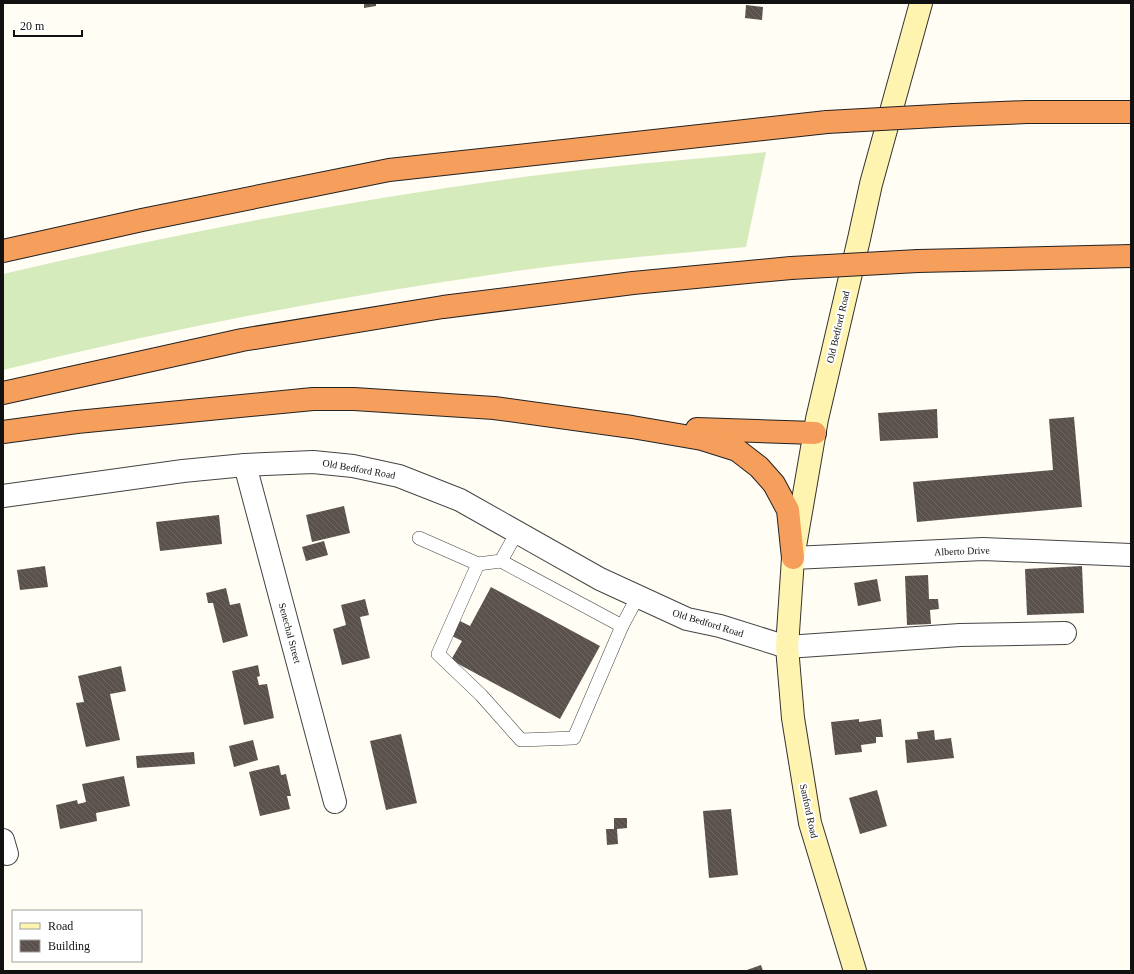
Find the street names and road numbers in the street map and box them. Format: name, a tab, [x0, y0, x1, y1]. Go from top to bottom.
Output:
street label: Old Bedford Road	[824, 290, 852, 364]
street label: Old Bedford Road	[322, 457, 396, 481]
street label: Alberto Drive	[934, 545, 991, 557]
street label: Senechal Street	[277, 602, 303, 665]
street label: Old Bedford Road	[671, 607, 745, 639]
street label: Sanford Road	[798, 783, 820, 839]

